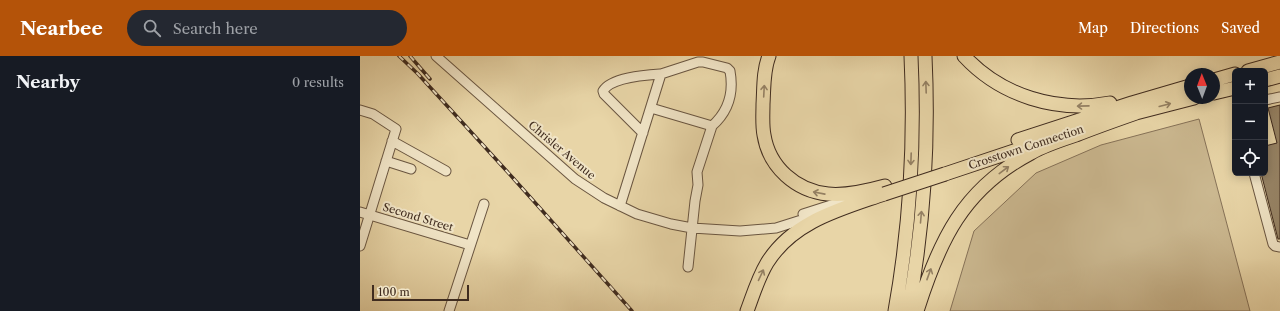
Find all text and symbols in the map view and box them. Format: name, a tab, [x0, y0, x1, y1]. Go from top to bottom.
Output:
search box	[127, 10, 407, 46]
text: Nearbee	[20, 17, 103, 40]
icon: search	[141, 17, 163, 39]
text: Search here	[173, 19, 258, 38]
text: Map	[1078, 19, 1108, 37]
text: Directions	[1130, 19, 1199, 37]
text: Saved	[1221, 19, 1260, 37]
north arrow	[1184, 68, 1220, 104]
map controls	[1232, 68, 1268, 176]
button: +	[1232, 68, 1268, 104]
text: Nearby	[16, 72, 80, 92]
text: 0 results	[292, 74, 344, 90]
one-way arrow	[922, 81, 930, 94]
one-way arrow	[760, 85, 768, 98]
one-way arrow	[1158, 101, 1171, 108]
one-way arrow	[1077, 102, 1090, 110]
button: −	[1232, 104, 1268, 140]
street label: Chrisler Avenue	[525, 118, 599, 182]
street label: Crosstown Connection	[967, 122, 1085, 172]
button: locate	[1232, 140, 1268, 176]
one-way arrow	[908, 152, 915, 165]
one-way arrow	[998, 166, 1009, 174]
one-way arrow	[813, 188, 826, 196]
street label: Second Street	[381, 200, 455, 234]
one-way arrow	[917, 211, 925, 224]
one-way arrow	[926, 268, 934, 280]
one-way arrow	[758, 269, 765, 281]
scale bar	[372, 283, 469, 302]
text: 100 m	[378, 285, 410, 299]

